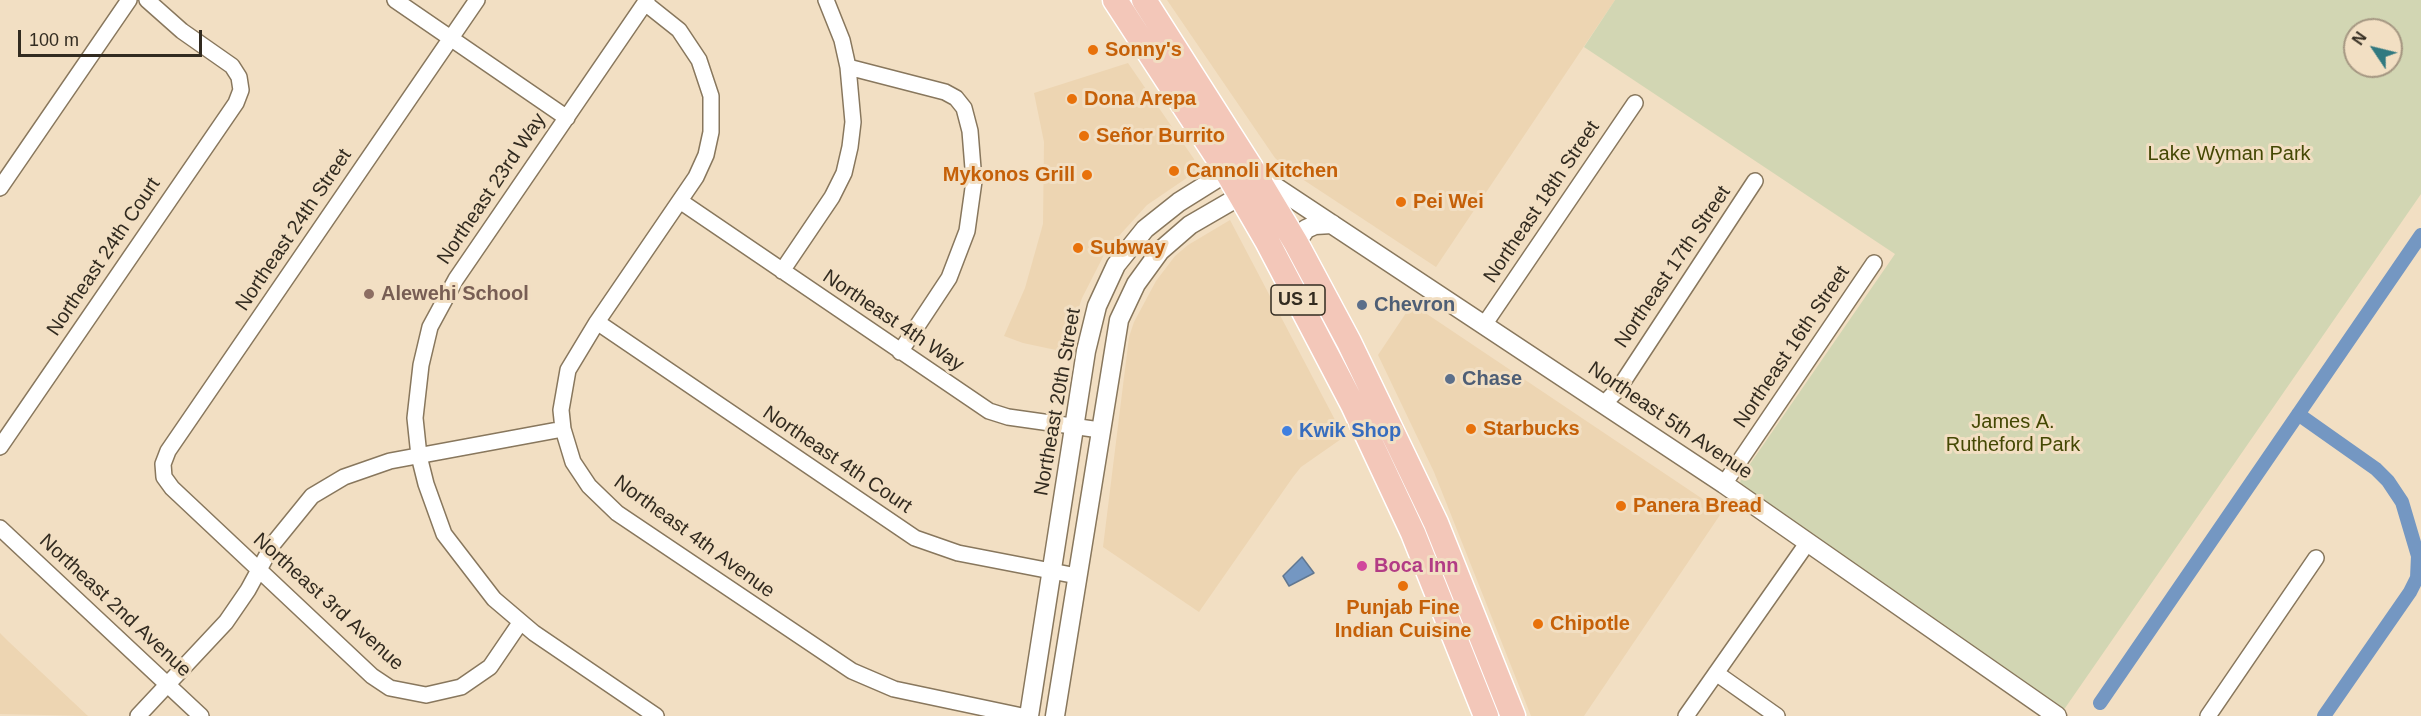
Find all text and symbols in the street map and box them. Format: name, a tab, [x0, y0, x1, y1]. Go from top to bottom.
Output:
scale bar	[21, 18, 206, 56]
north arrow	[2343, 18, 2403, 78]
text: N	[2349, 29, 2370, 48]
text: 100 m	[29, 30, 79, 50]
place label: Sonny's	[1105, 38, 1182, 62]
marker: Sonny's	[1086, 43, 1100, 57]
place label: Dona Arepa	[1084, 87, 1196, 111]
marker: Dona Arepa	[1065, 92, 1079, 106]
street label: Northeast 23rd Way	[433, 109, 551, 269]
street label: Northeast 18th Street	[1479, 116, 1605, 288]
place label: Señor Burrito	[1096, 124, 1225, 148]
marker: Señor Burrito	[1077, 129, 1091, 143]
park label: Lake Wyman Park	[2147, 142, 2311, 166]
street label: Northeast 24th Street	[231, 144, 357, 316]
place label: Cannoli Kitchen	[1186, 159, 1338, 183]
place label: Mykonos Grill	[943, 163, 1075, 187]
marker: Cannoli Kitchen	[1167, 164, 1181, 178]
marker: Mykonos Grill	[1080, 168, 1094, 182]
street label: Northeast 24th Court	[42, 173, 166, 341]
street label: Northeast 17th Street	[1610, 181, 1736, 353]
place label: Pei Wei	[1413, 190, 1484, 214]
marker: Pei Wei	[1394, 195, 1408, 209]
place label: Subway	[1090, 236, 1166, 260]
marker: Subway	[1071, 241, 1085, 255]
street label: Northeast 16th Street	[1729, 261, 1855, 433]
street label: Northeast 4th Way	[818, 265, 968, 377]
place label: Alewehi School	[381, 282, 529, 306]
road number: US 1	[1271, 285, 1325, 315]
marker: Alewehi School	[362, 287, 376, 301]
place label: Chevron	[1374, 293, 1455, 317]
marker: Chevron	[1355, 298, 1369, 312]
street label: Northeast 20th Street	[1030, 306, 1086, 498]
street label: Northeast 5th Avenue	[1583, 357, 1757, 485]
place label: Chase	[1462, 367, 1522, 391]
marker: Chase	[1443, 372, 1457, 386]
street label: Northeast 4th Court	[758, 401, 916, 519]
park label: James A. Rutheford Park	[1946, 410, 2080, 457]
place label: Starbucks	[1483, 417, 1580, 441]
place label: Kwik Shop	[1299, 419, 1401, 443]
marker: Starbucks	[1464, 422, 1478, 436]
marker: Kwik Shop	[1280, 424, 1294, 438]
street label: Northeast 4th Avenue	[609, 471, 779, 603]
place label: Panera Bread	[1633, 494, 1762, 518]
marker: Panera Bread	[1614, 499, 1628, 513]
street label: Northeast 3rd Avenue	[248, 528, 408, 676]
street label: Northeast 2nd Avenue	[34, 529, 196, 683]
place label: Boca Inn	[1374, 554, 1458, 578]
marker: Boca Inn	[1355, 559, 1369, 573]
marker: Punjab Fine Indian Cuisine	[1396, 579, 1410, 593]
place label: Punjab Fine Indian Cuisine	[1335, 596, 1471, 643]
place label: Chipotle	[1550, 612, 1630, 636]
marker: Chipotle	[1531, 617, 1545, 631]

